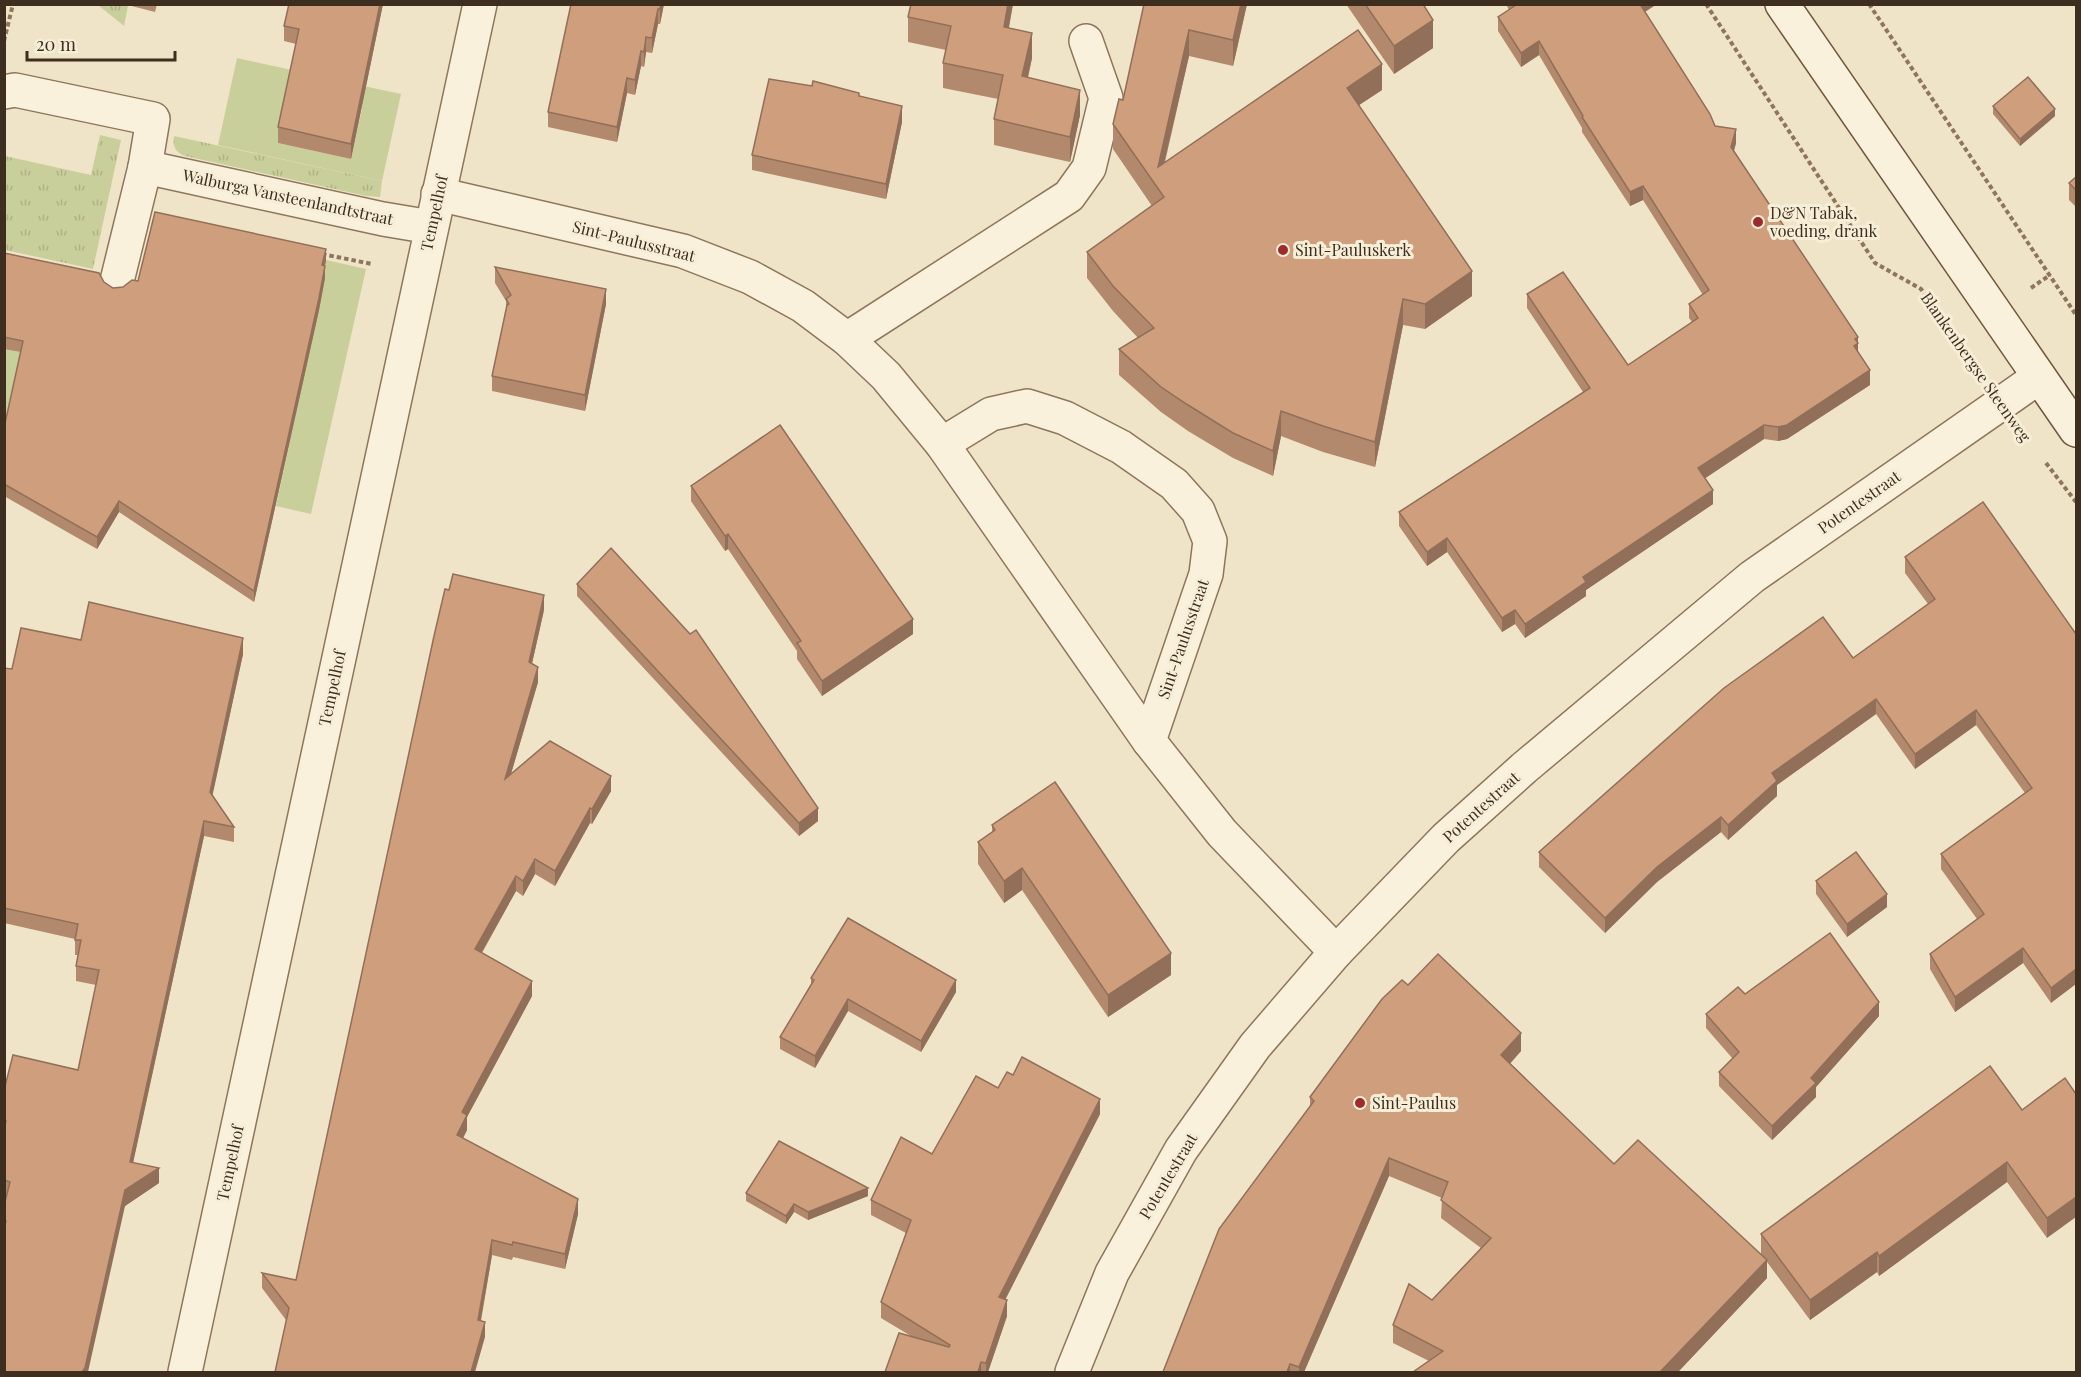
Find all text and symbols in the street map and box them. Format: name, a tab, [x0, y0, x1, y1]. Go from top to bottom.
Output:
scale bar	[27, 24, 176, 62]
text: 20 m	[36, 32, 76, 56]
street label: Walburga Vansteenlandtstraat	[180, 164, 396, 229]
street label: Tempelhof	[415, 171, 452, 253]
place label: D&N Tabak, voeding, drank	[1769, 202, 1877, 241]
street label: Sint-Paulusstraat	[571, 215, 698, 266]
marker: D&N Tabak, voeding, drank	[1751, 215, 1765, 229]
place label: Sint-Pauluskerk	[1295, 239, 1411, 260]
marker: Sint-Pauluskerk	[1276, 243, 1290, 257]
street label: Blankenbergse Steenweg	[1917, 288, 2036, 446]
street label: Potentestraat	[1813, 465, 1905, 538]
street label: Sint-Paulusstraat	[1152, 576, 1213, 702]
street label: Tempelhof	[313, 646, 350, 728]
street label: Potentestraat	[1438, 766, 1524, 847]
place label: Sint-Paulus	[1372, 1092, 1456, 1113]
marker: Sint-Paulus	[1353, 1096, 1367, 1110]
street label: Tempelhof	[211, 1121, 248, 1203]
street label: Potentestraat	[1134, 1129, 1202, 1223]

